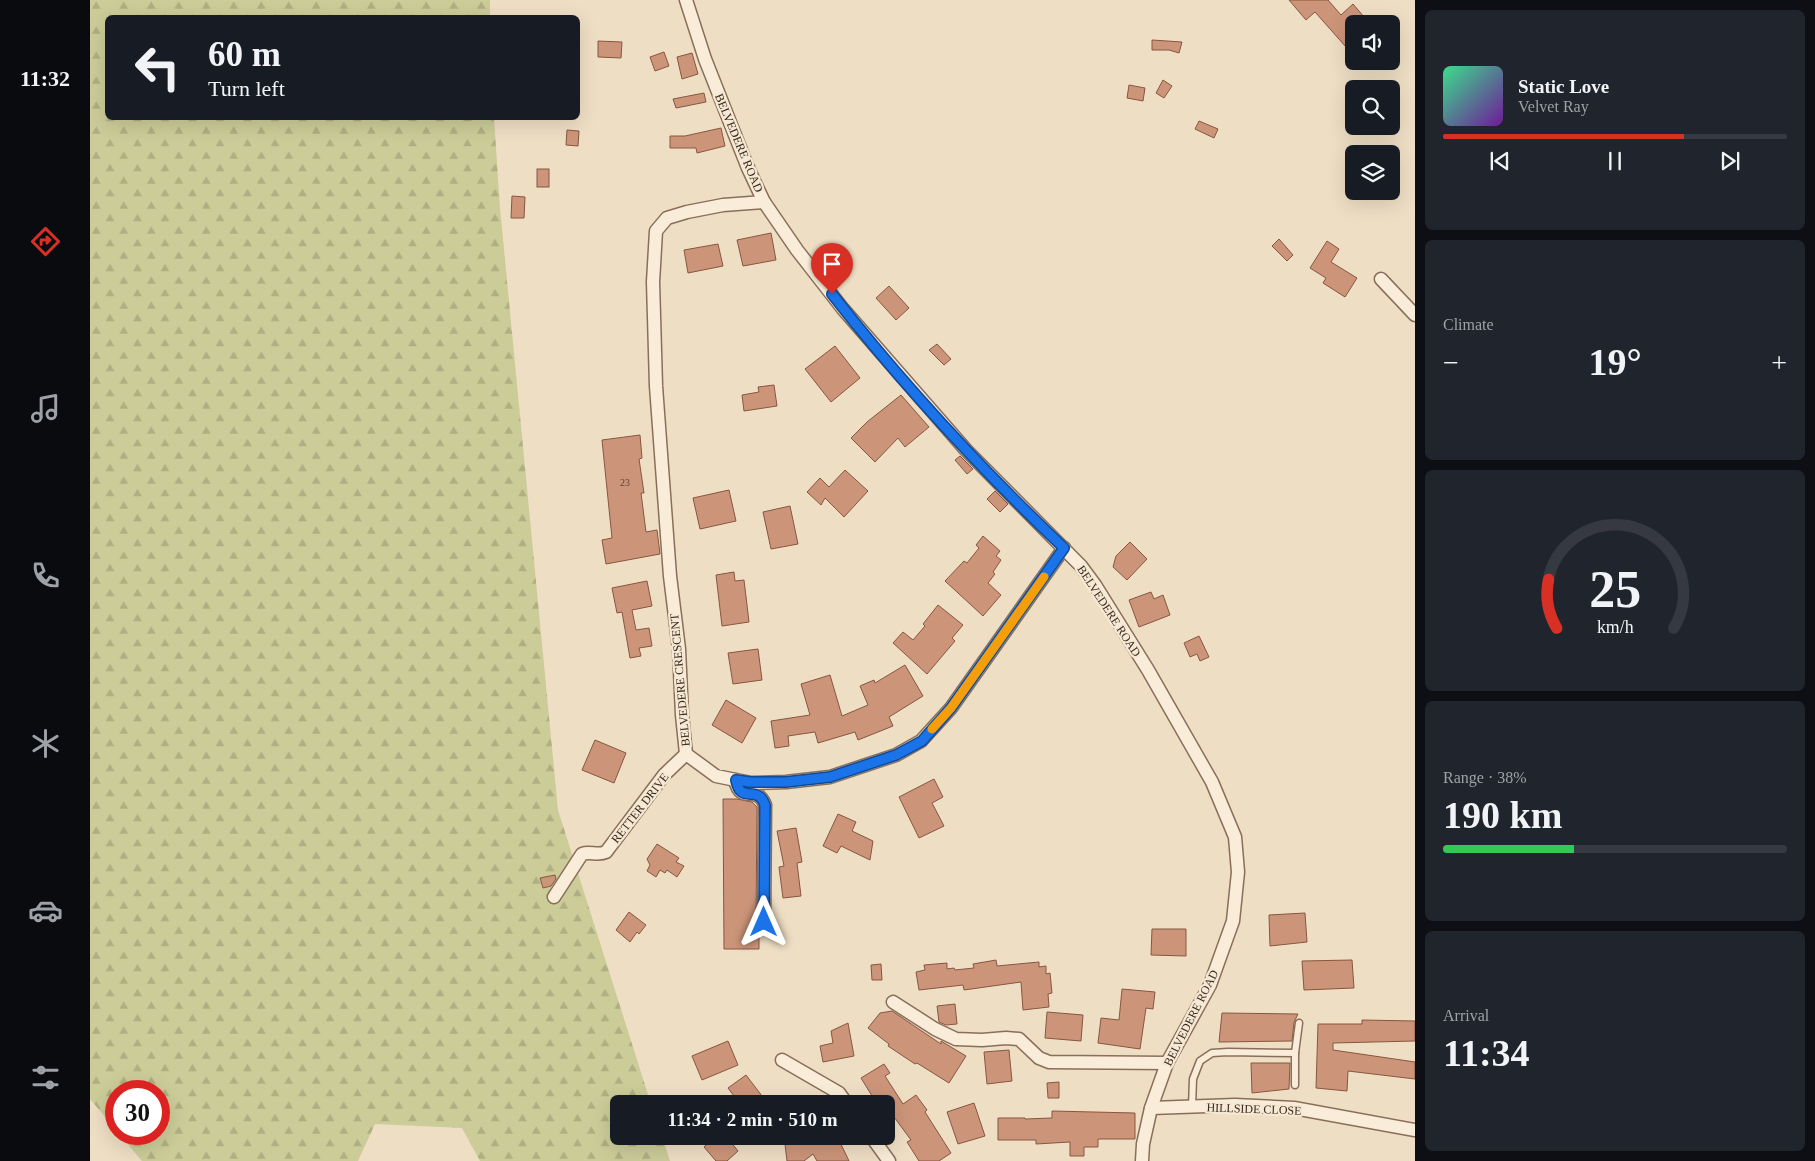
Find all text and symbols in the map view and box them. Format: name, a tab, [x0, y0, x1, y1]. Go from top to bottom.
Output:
map controls	[1345, 15, 1400, 200]
button: sound	[1345, 15, 1400, 70]
icon: left	[125, 35, 190, 100]
text: 60 m	[208, 35, 281, 74]
text: 11:32	[20, 66, 70, 91]
text: Turn left	[208, 76, 285, 101]
text: Static Love	[1518, 76, 1609, 97]
button: search	[1345, 80, 1400, 135]
street label: BELVEDERE ROAD	[712, 92, 766, 195]
text: Velvet Ray	[1518, 98, 1589, 115]
button: layers	[1345, 145, 1400, 200]
icon: previous	[1486, 147, 1514, 175]
icon: pause	[1601, 147, 1629, 175]
icon: next	[1716, 147, 1744, 175]
icon: directions	[28, 224, 63, 259]
pin	[811, 243, 853, 294]
icon: arrive	[818, 250, 846, 278]
text: Climate	[1443, 316, 1494, 333]
text: 19°	[1588, 341, 1642, 383]
text: −	[1443, 347, 1459, 378]
text: +	[1771, 347, 1787, 378]
icon: music	[28, 391, 63, 426]
house number: 23	[620, 477, 630, 488]
icon: phone	[28, 558, 63, 593]
text: 25	[1589, 561, 1641, 618]
street label: BELVEDERE ROAD	[1074, 563, 1144, 659]
street label: BELVEDERE CRESCENT	[667, 612, 693, 747]
text: km/h	[1597, 617, 1633, 637]
icon: climate	[28, 726, 63, 761]
text: Range · 38%	[1443, 769, 1527, 786]
street label: RETTER DRIVE	[608, 770, 672, 846]
text: 190 km	[1443, 794, 1562, 836]
icon: car	[28, 893, 63, 928]
position arrow	[737, 895, 789, 947]
street label: BELVEDERE ROAD	[1161, 967, 1221, 1068]
text: Arrival	[1443, 1007, 1489, 1024]
text: 11:34	[1443, 1032, 1530, 1074]
icon: filters	[28, 1060, 63, 1095]
speed limit sign: 30	[105, 1080, 170, 1145]
street label: HILLSIDE CLOSE	[1206, 1100, 1302, 1118]
text: 11:34 · 2 min · 510 m	[668, 1109, 837, 1130]

